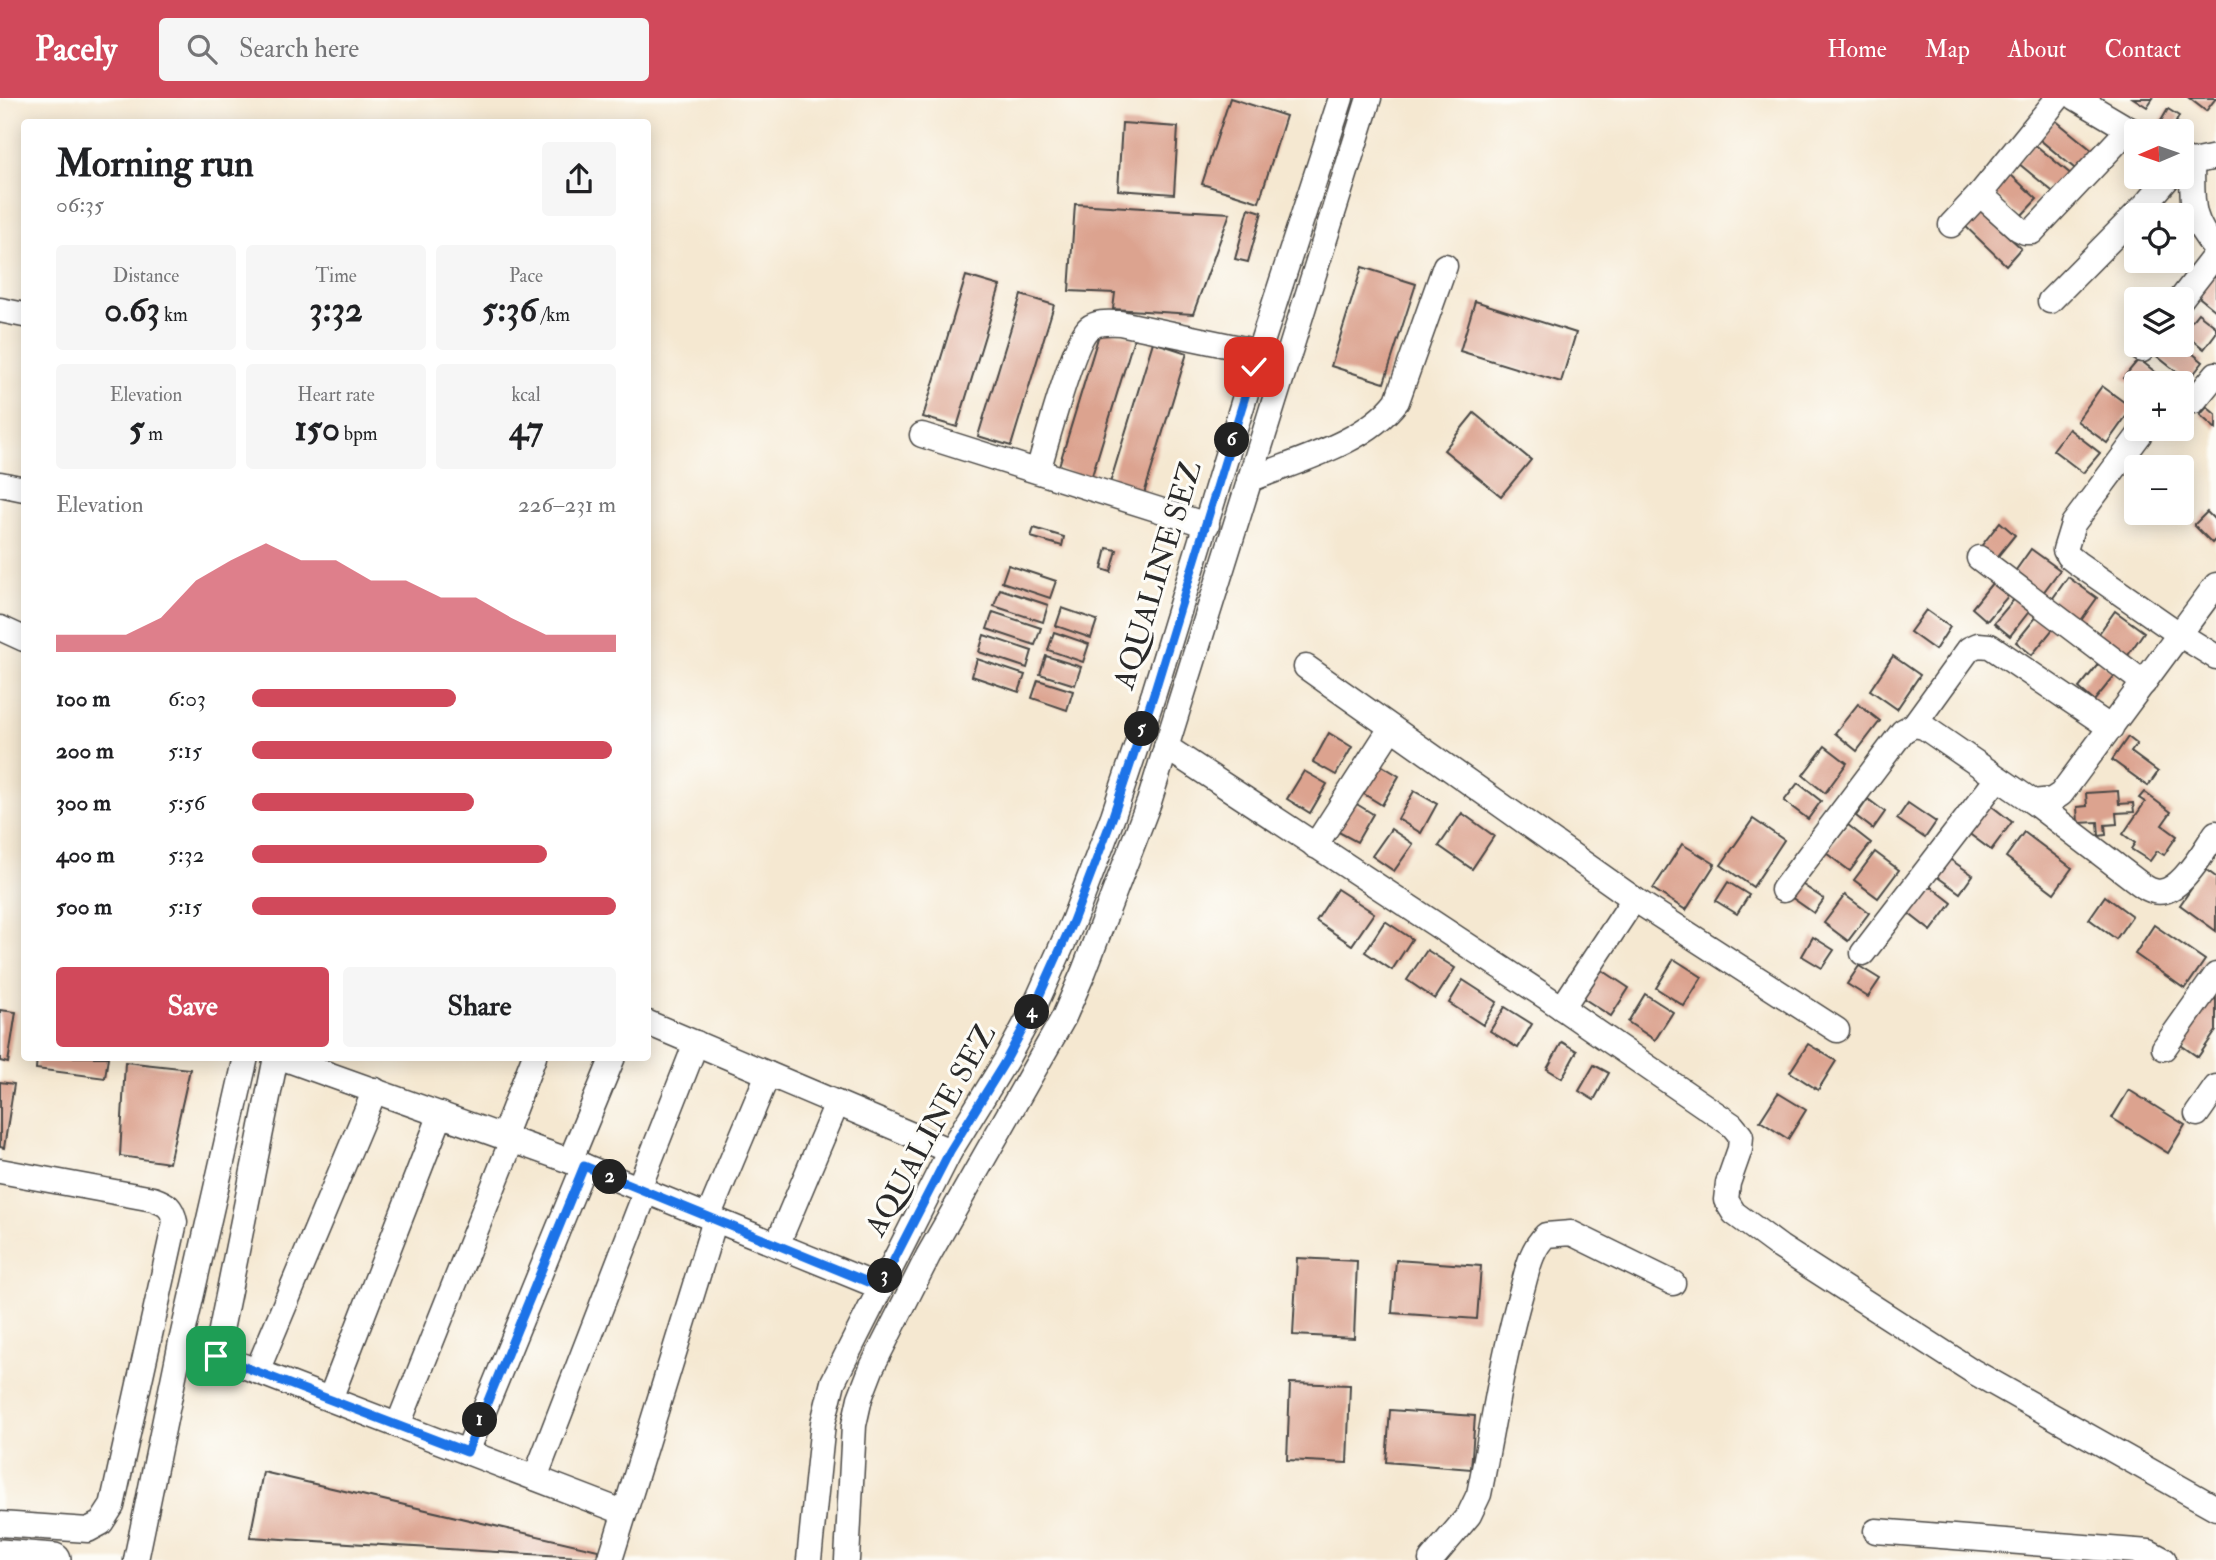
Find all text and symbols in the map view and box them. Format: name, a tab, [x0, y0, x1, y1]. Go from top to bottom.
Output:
search box	[159, 18, 649, 81]
text: Pacely	[35, 29, 117, 70]
icon: search	[183, 30, 221, 68]
text: Search here	[239, 33, 359, 65]
text: Home	[1827, 34, 1887, 65]
text: Map	[1925, 34, 1970, 65]
text: About	[2008, 34, 2067, 65]
text: Contact	[2105, 34, 2181, 65]
north arrow	[2124, 119, 2194, 189]
map controls	[2124, 119, 2194, 525]
text: Morning run	[56, 140, 254, 188]
button: share	[542, 142, 616, 216]
text: 06:35	[56, 190, 104, 219]
button: locate	[2124, 203, 2194, 273]
text: Distance	[113, 264, 179, 288]
text: Time	[315, 264, 357, 288]
text: Pace	[509, 264, 543, 288]
button: layers	[2124, 287, 2194, 357]
text: 0.63	[104, 288, 160, 332]
text: 3:32	[309, 288, 363, 332]
text: 5:36	[482, 288, 537, 332]
text: km	[160, 303, 188, 327]
text: /km	[537, 303, 570, 327]
pin	[1224, 337, 1284, 397]
icon: check	[1235, 348, 1273, 386]
button: +	[2124, 371, 2194, 441]
text: Elevation	[110, 383, 182, 407]
text: Heart rate	[297, 383, 375, 407]
text: kcal	[511, 383, 541, 407]
text: 5	[129, 407, 144, 451]
text: 150	[294, 407, 340, 451]
text: 47	[509, 407, 543, 451]
text: m	[144, 422, 163, 446]
text: bpm	[340, 422, 378, 446]
pin: 6	[1214, 422, 1250, 458]
text: 6	[1227, 427, 1236, 451]
button: −	[2124, 455, 2194, 525]
street label: AQUALINE SEZ	[1105, 457, 1210, 695]
text: Elevation	[56, 490, 144, 519]
text: 226–231 m	[518, 490, 616, 519]
text: 100 m	[56, 684, 110, 713]
text: 6:03	[168, 684, 206, 713]
pin: 5	[1124, 712, 1160, 746]
text: 5	[1137, 716, 1146, 740]
text: 200 m	[56, 736, 114, 765]
text: 5:15	[168, 736, 202, 765]
text: 300 m	[56, 788, 111, 817]
text: 5:56	[168, 788, 205, 817]
text: 400 m	[56, 840, 115, 869]
text: 5:32	[168, 840, 204, 869]
text: 500 m	[56, 892, 112, 921]
text: 5:15	[168, 892, 202, 921]
button: Save	[56, 967, 329, 1047]
button: Share	[343, 967, 616, 1047]
pin: 4	[1014, 995, 1050, 1030]
text: 4	[1026, 999, 1037, 1023]
street label: AQUALINE SEZ	[856, 1018, 1004, 1244]
pin: 2	[592, 1160, 628, 1194]
text: 2	[605, 1164, 614, 1188]
pin: 3	[868, 1258, 903, 1294]
text: 3	[881, 1263, 888, 1287]
pin	[186, 1326, 246, 1386]
icon: arrive	[197, 1337, 235, 1375]
pin: 1	[462, 1402, 498, 1438]
text: 1	[476, 1407, 483, 1431]

